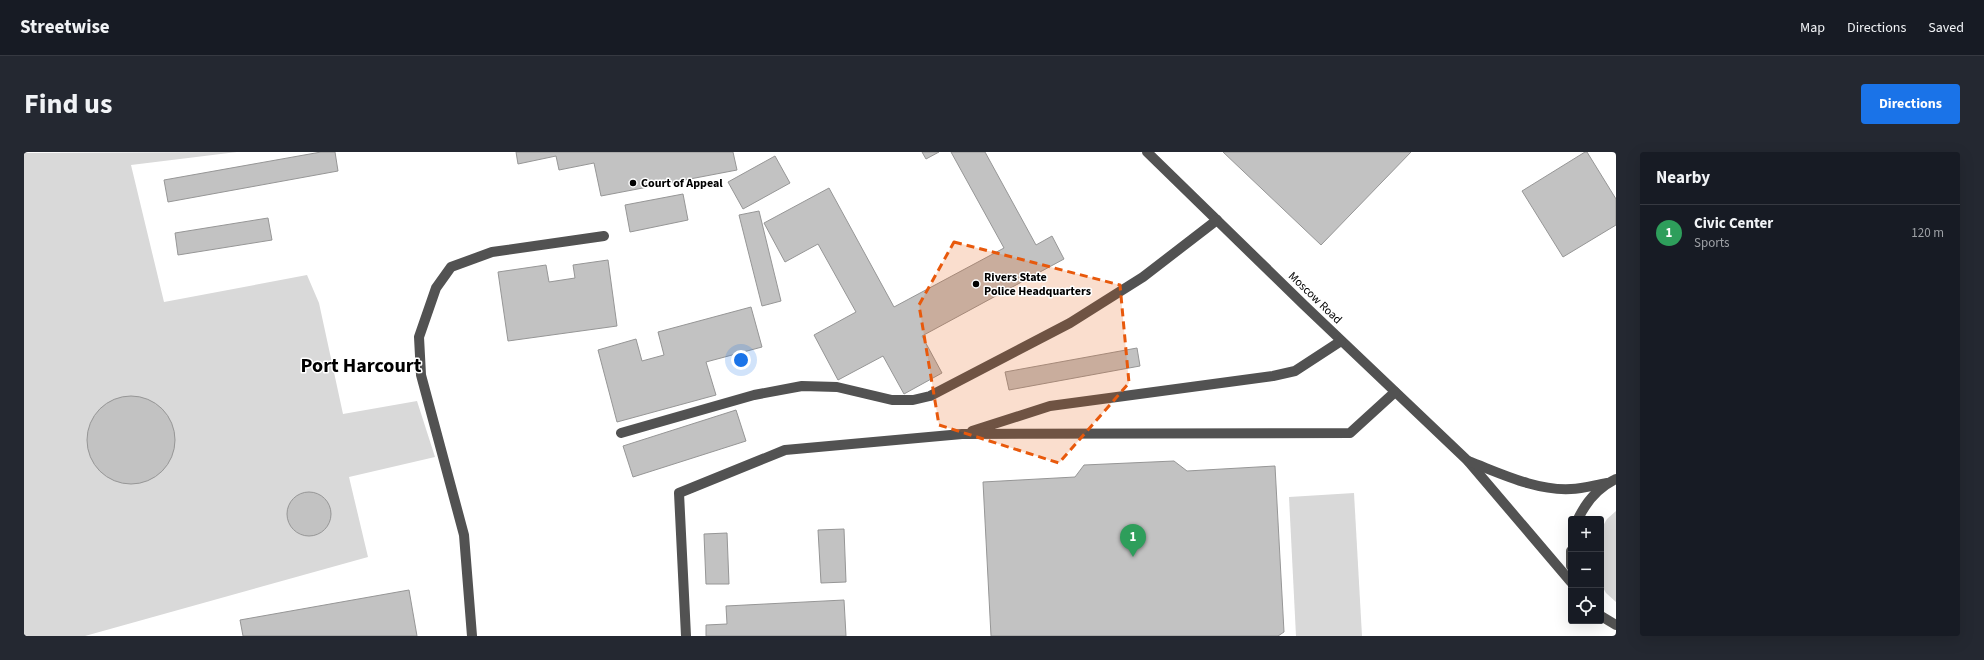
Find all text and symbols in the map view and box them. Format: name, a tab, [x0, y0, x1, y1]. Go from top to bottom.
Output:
text: Streetwise	[20, 14, 110, 41]
text: Map	[1800, 18, 1825, 38]
text: Directions	[1847, 18, 1906, 38]
text: Saved	[1928, 18, 1964, 38]
text: Find us	[24, 84, 112, 124]
button: Directions	[1861, 84, 1960, 124]
text: Nearby	[1656, 166, 1710, 190]
place label: Court of Appeal	[641, 175, 723, 192]
marker: Court of Appeal	[628, 178, 638, 188]
text: Civic Center	[1694, 213, 1773, 234]
text: 1	[1666, 224, 1672, 242]
text: 120 m	[1911, 224, 1944, 242]
text: Sports	[1694, 234, 1729, 252]
street label: Moscow Road	[1284, 268, 1346, 328]
place label: Rivers State Police Headquarters	[984, 269, 1091, 300]
marker: Rivers State Police Headquarters	[971, 279, 981, 289]
your location	[731, 350, 751, 370]
district label: Port Harcourt	[301, 352, 422, 380]
map controls	[1568, 516, 1604, 624]
button: +	[1568, 516, 1604, 552]
pin: 1	[1120, 524, 1146, 557]
button: −	[1568, 552, 1604, 588]
button: locate	[1568, 588, 1604, 624]

